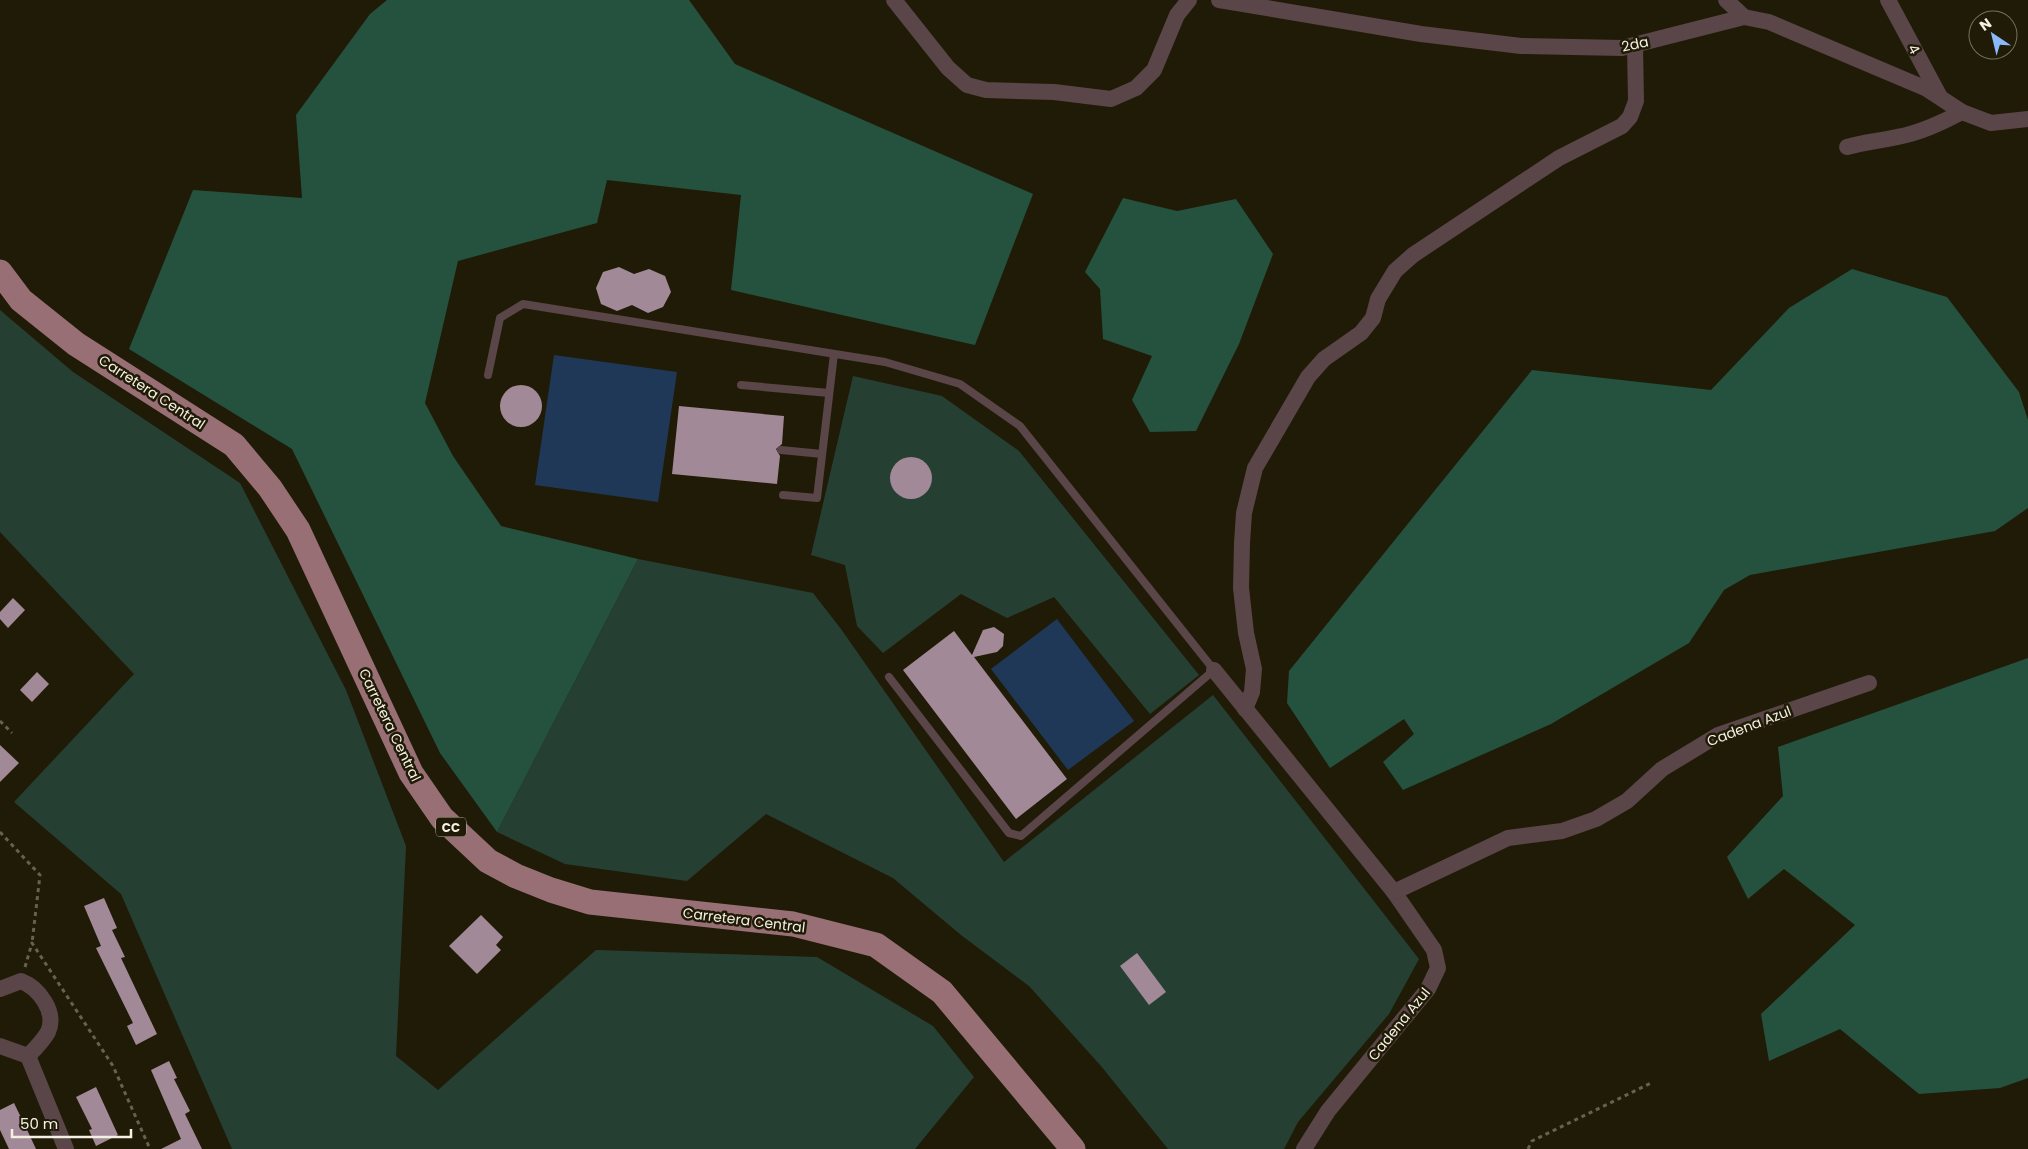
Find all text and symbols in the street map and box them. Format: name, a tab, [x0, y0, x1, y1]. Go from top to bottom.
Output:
north arrow	[1968, 10, 2018, 60]
text: N	[1975, 13, 1996, 36]
street label: 2da	[1620, 31, 1650, 57]
street label: 4	[1903, 40, 1925, 58]
street label: Carretera Central	[95, 350, 209, 434]
street label: Carretera Central	[354, 665, 426, 785]
street label: Cadena Azul	[1704, 701, 1794, 751]
road number: CC	[436, 818, 466, 836]
street label: Carretera Central	[682, 903, 806, 937]
street label: Cadena Azul	[1363, 983, 1435, 1065]
scale bar	[12, 1106, 131, 1138]
text: 50 m	[20, 1113, 58, 1134]

